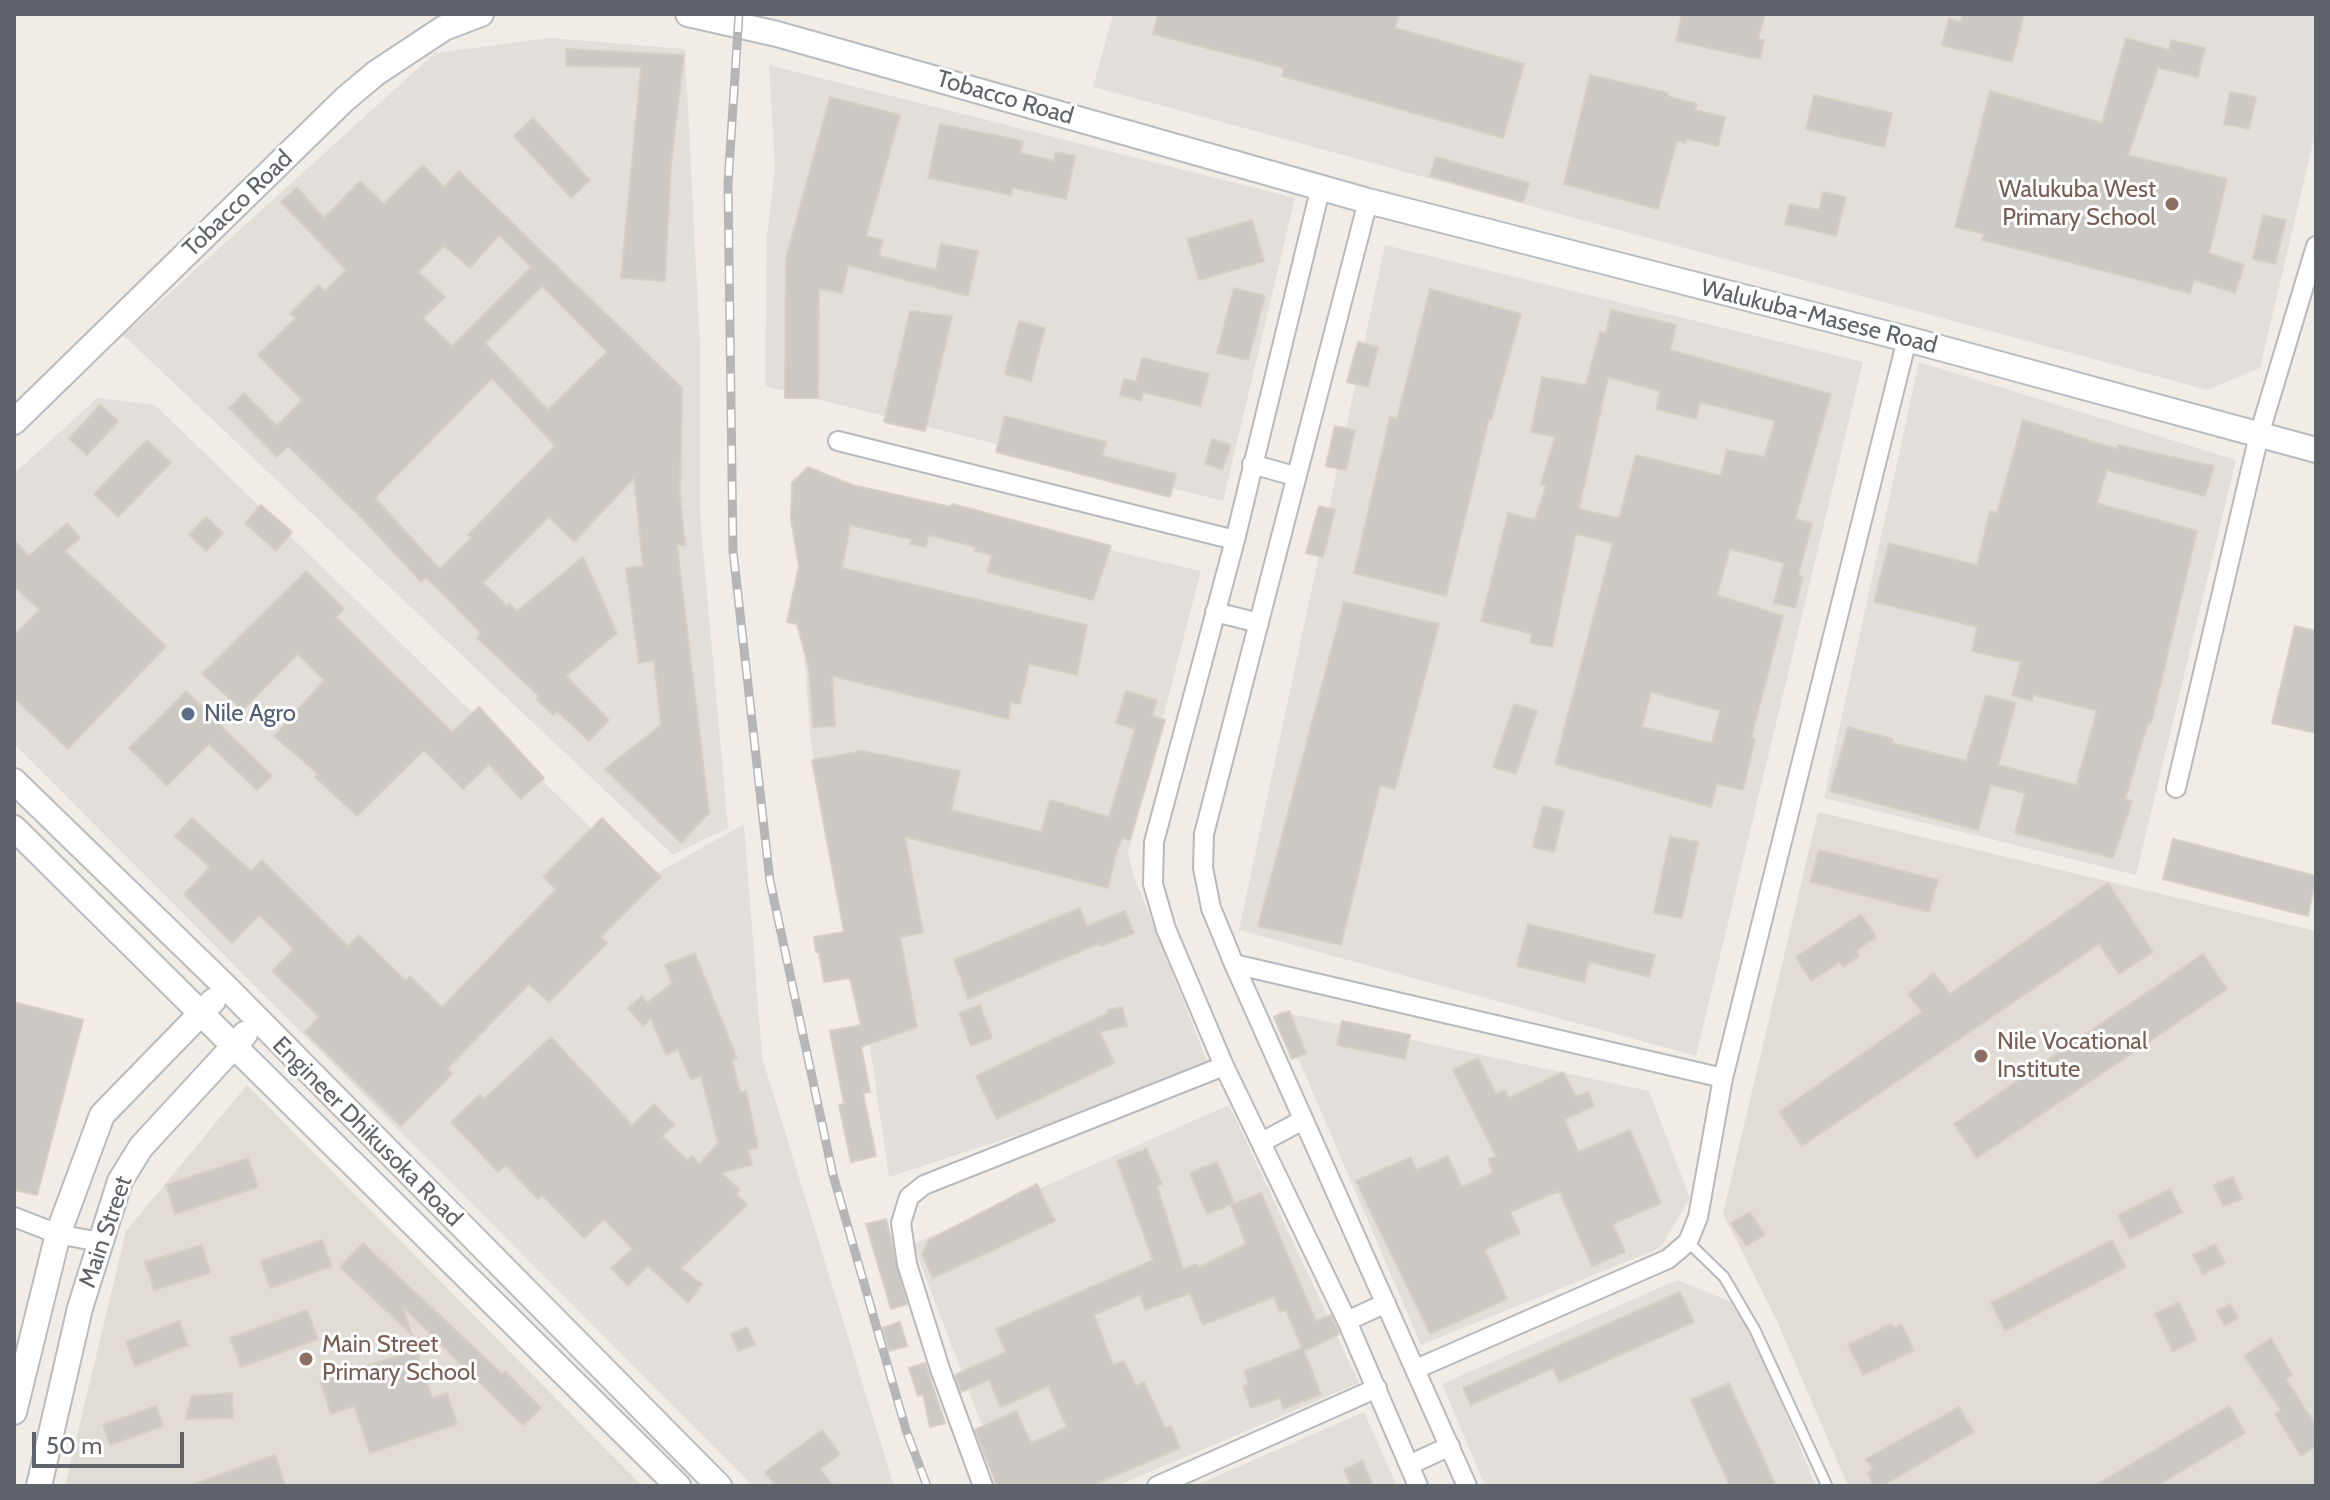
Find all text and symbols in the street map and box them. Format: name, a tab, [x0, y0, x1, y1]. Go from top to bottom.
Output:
street label: Tobacco Road	[933, 65, 1077, 131]
street label: Tobacco Road	[177, 145, 299, 263]
place label: Walukuba West Primary School	[1999, 176, 2156, 232]
marker: Walukuba West Primary School	[2163, 195, 2181, 213]
street label: Walukuba-Masese Road	[1698, 274, 1940, 360]
place label: Nile Agro	[204, 700, 296, 728]
marker: Nile Agro	[179, 705, 197, 723]
place label: Nile Vocational Institute	[1997, 1028, 2148, 1084]
street label: Engineer Dhikusoka Road	[266, 1031, 468, 1233]
marker: Nile Vocational Institute	[1972, 1047, 1990, 1065]
street label: Main Street	[73, 1172, 139, 1292]
place label: Main Street Primary School	[322, 1331, 476, 1387]
marker: Main Street Primary School	[297, 1350, 315, 1368]
scale bar	[36, 1416, 188, 1466]
text: 50 m	[46, 1431, 102, 1460]

